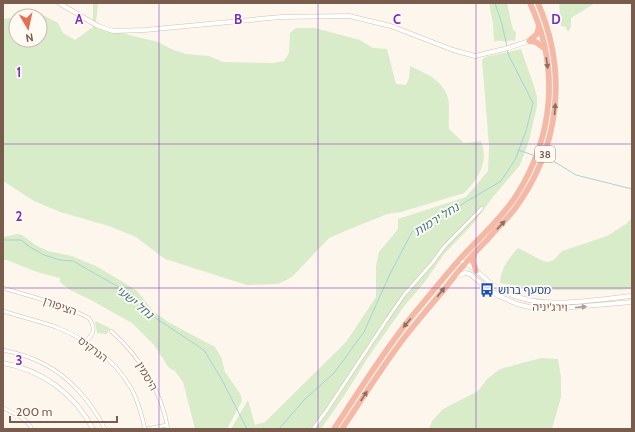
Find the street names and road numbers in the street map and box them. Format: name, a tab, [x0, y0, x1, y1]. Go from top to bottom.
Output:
road number: 38	[535, 146, 555, 162]
street label: הציפורן	[41, 293, 79, 319]
street label: וירג'יניה	[532, 300, 568, 314]
street label: הנרקיס	[75, 333, 111, 365]
street label: היסמין	[133, 359, 161, 393]

